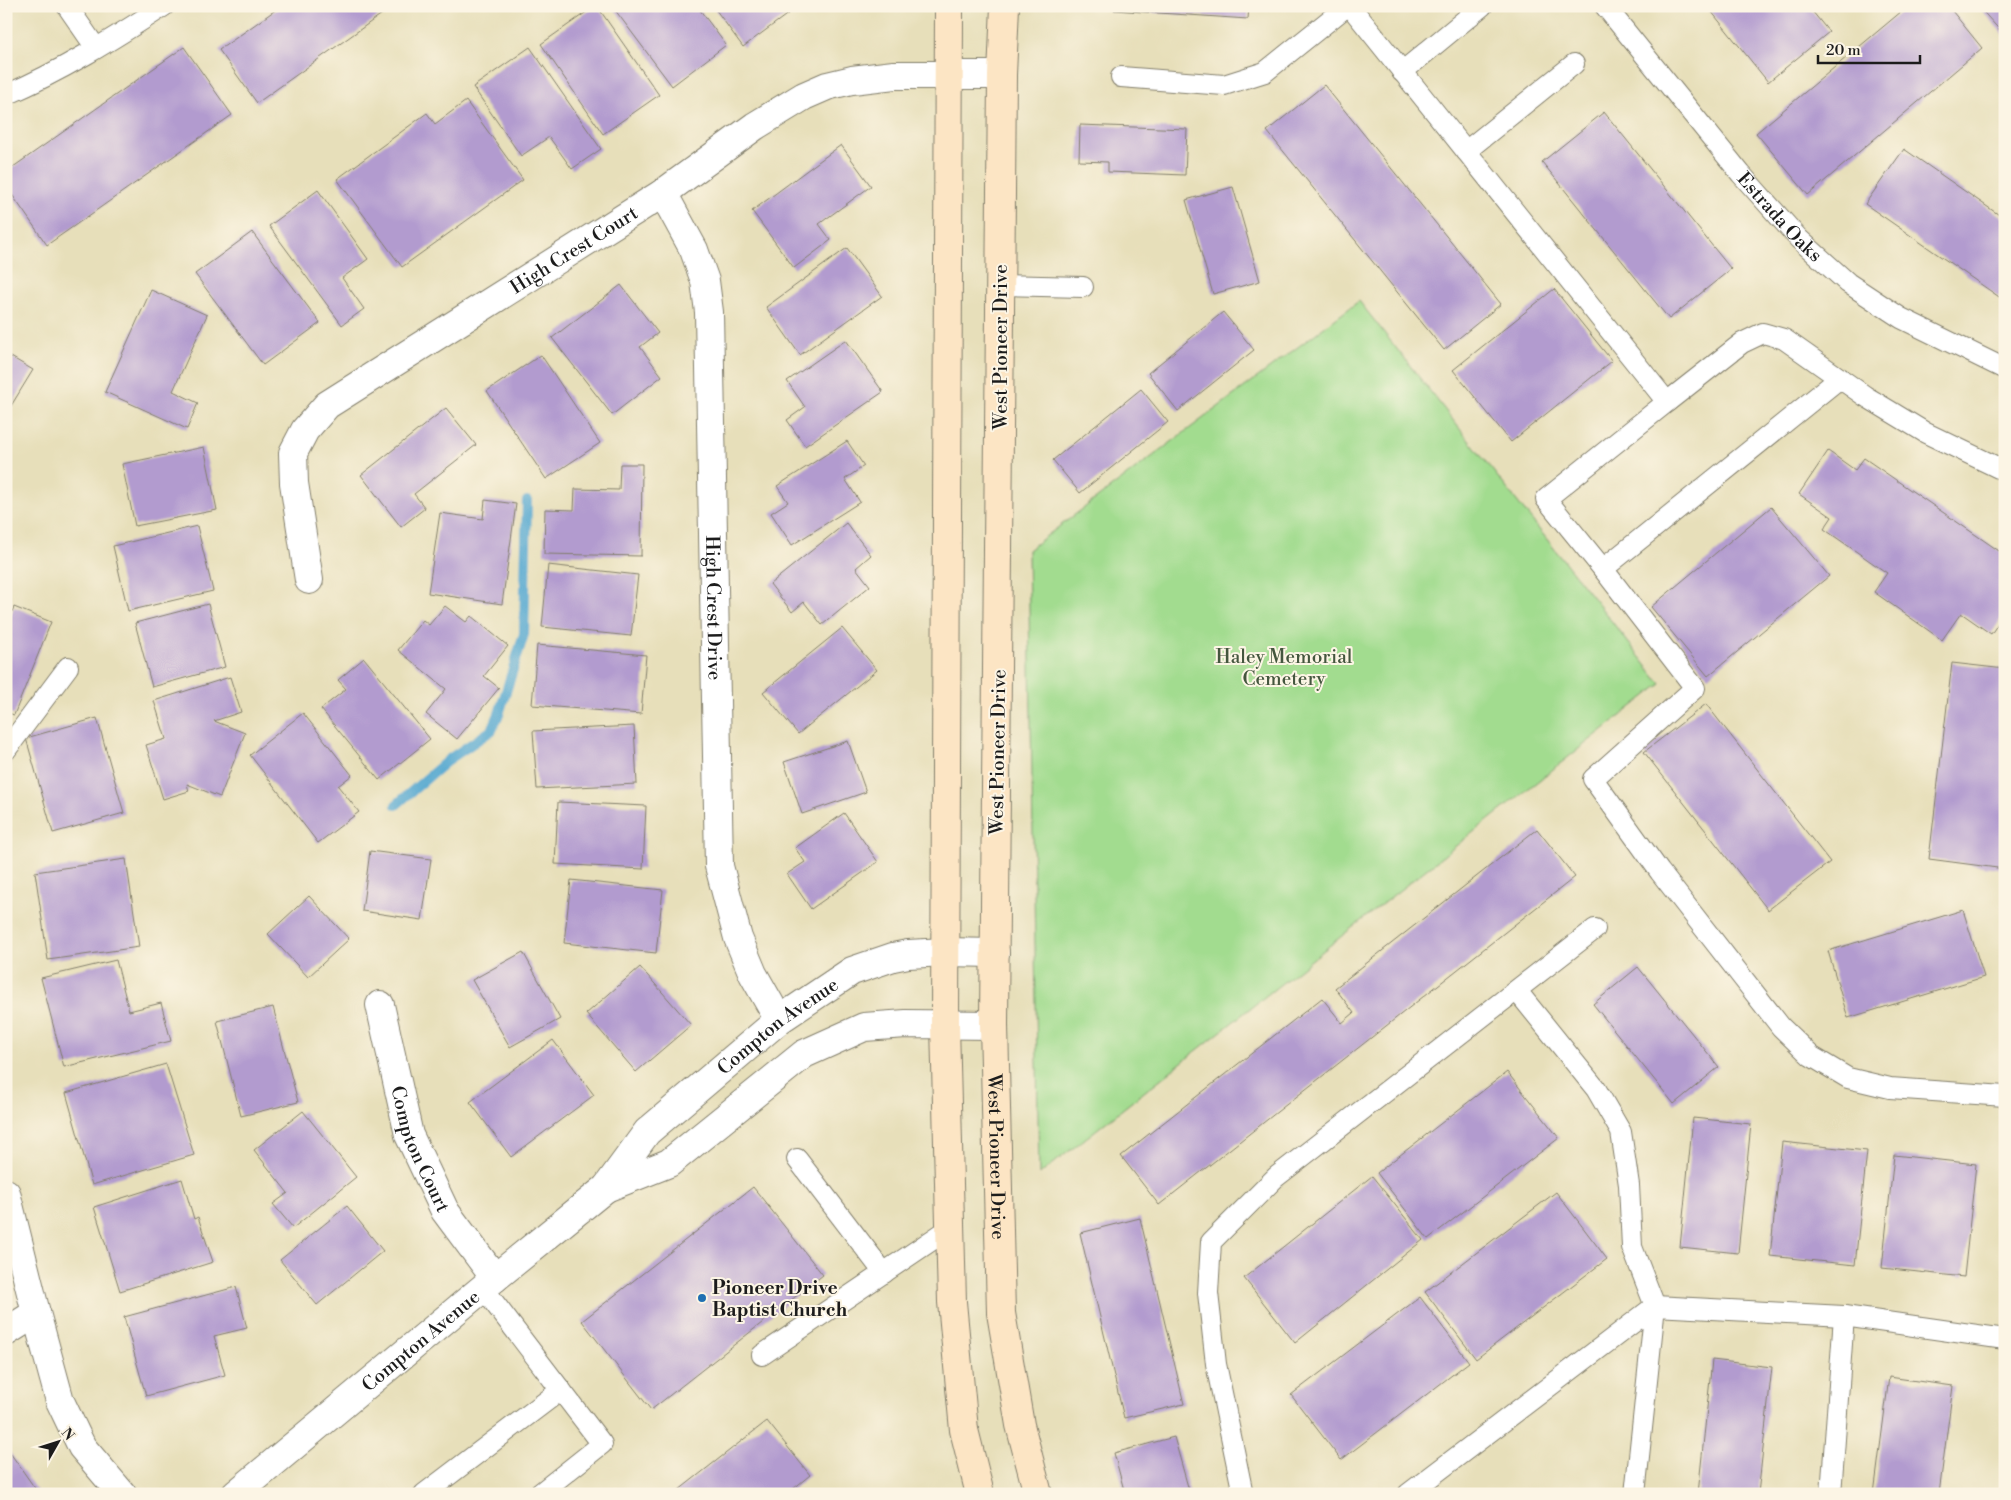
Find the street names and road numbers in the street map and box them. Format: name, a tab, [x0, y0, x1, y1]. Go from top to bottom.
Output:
street label: Estrada Oaks	[1732, 167, 1827, 267]
street label: High Crest Court	[506, 201, 643, 300]
street label: West Pioneer Drive	[989, 264, 1013, 431]
street label: High Crest Drive	[700, 535, 727, 681]
street label: West Pioneer Drive	[985, 669, 1011, 836]
street label: Compton Avenue	[712, 973, 843, 1080]
street label: West Pioneer Drive	[982, 1073, 1010, 1240]
street label: Compton Court	[385, 1084, 455, 1216]
street label: Compton Avenue	[357, 1285, 485, 1397]

